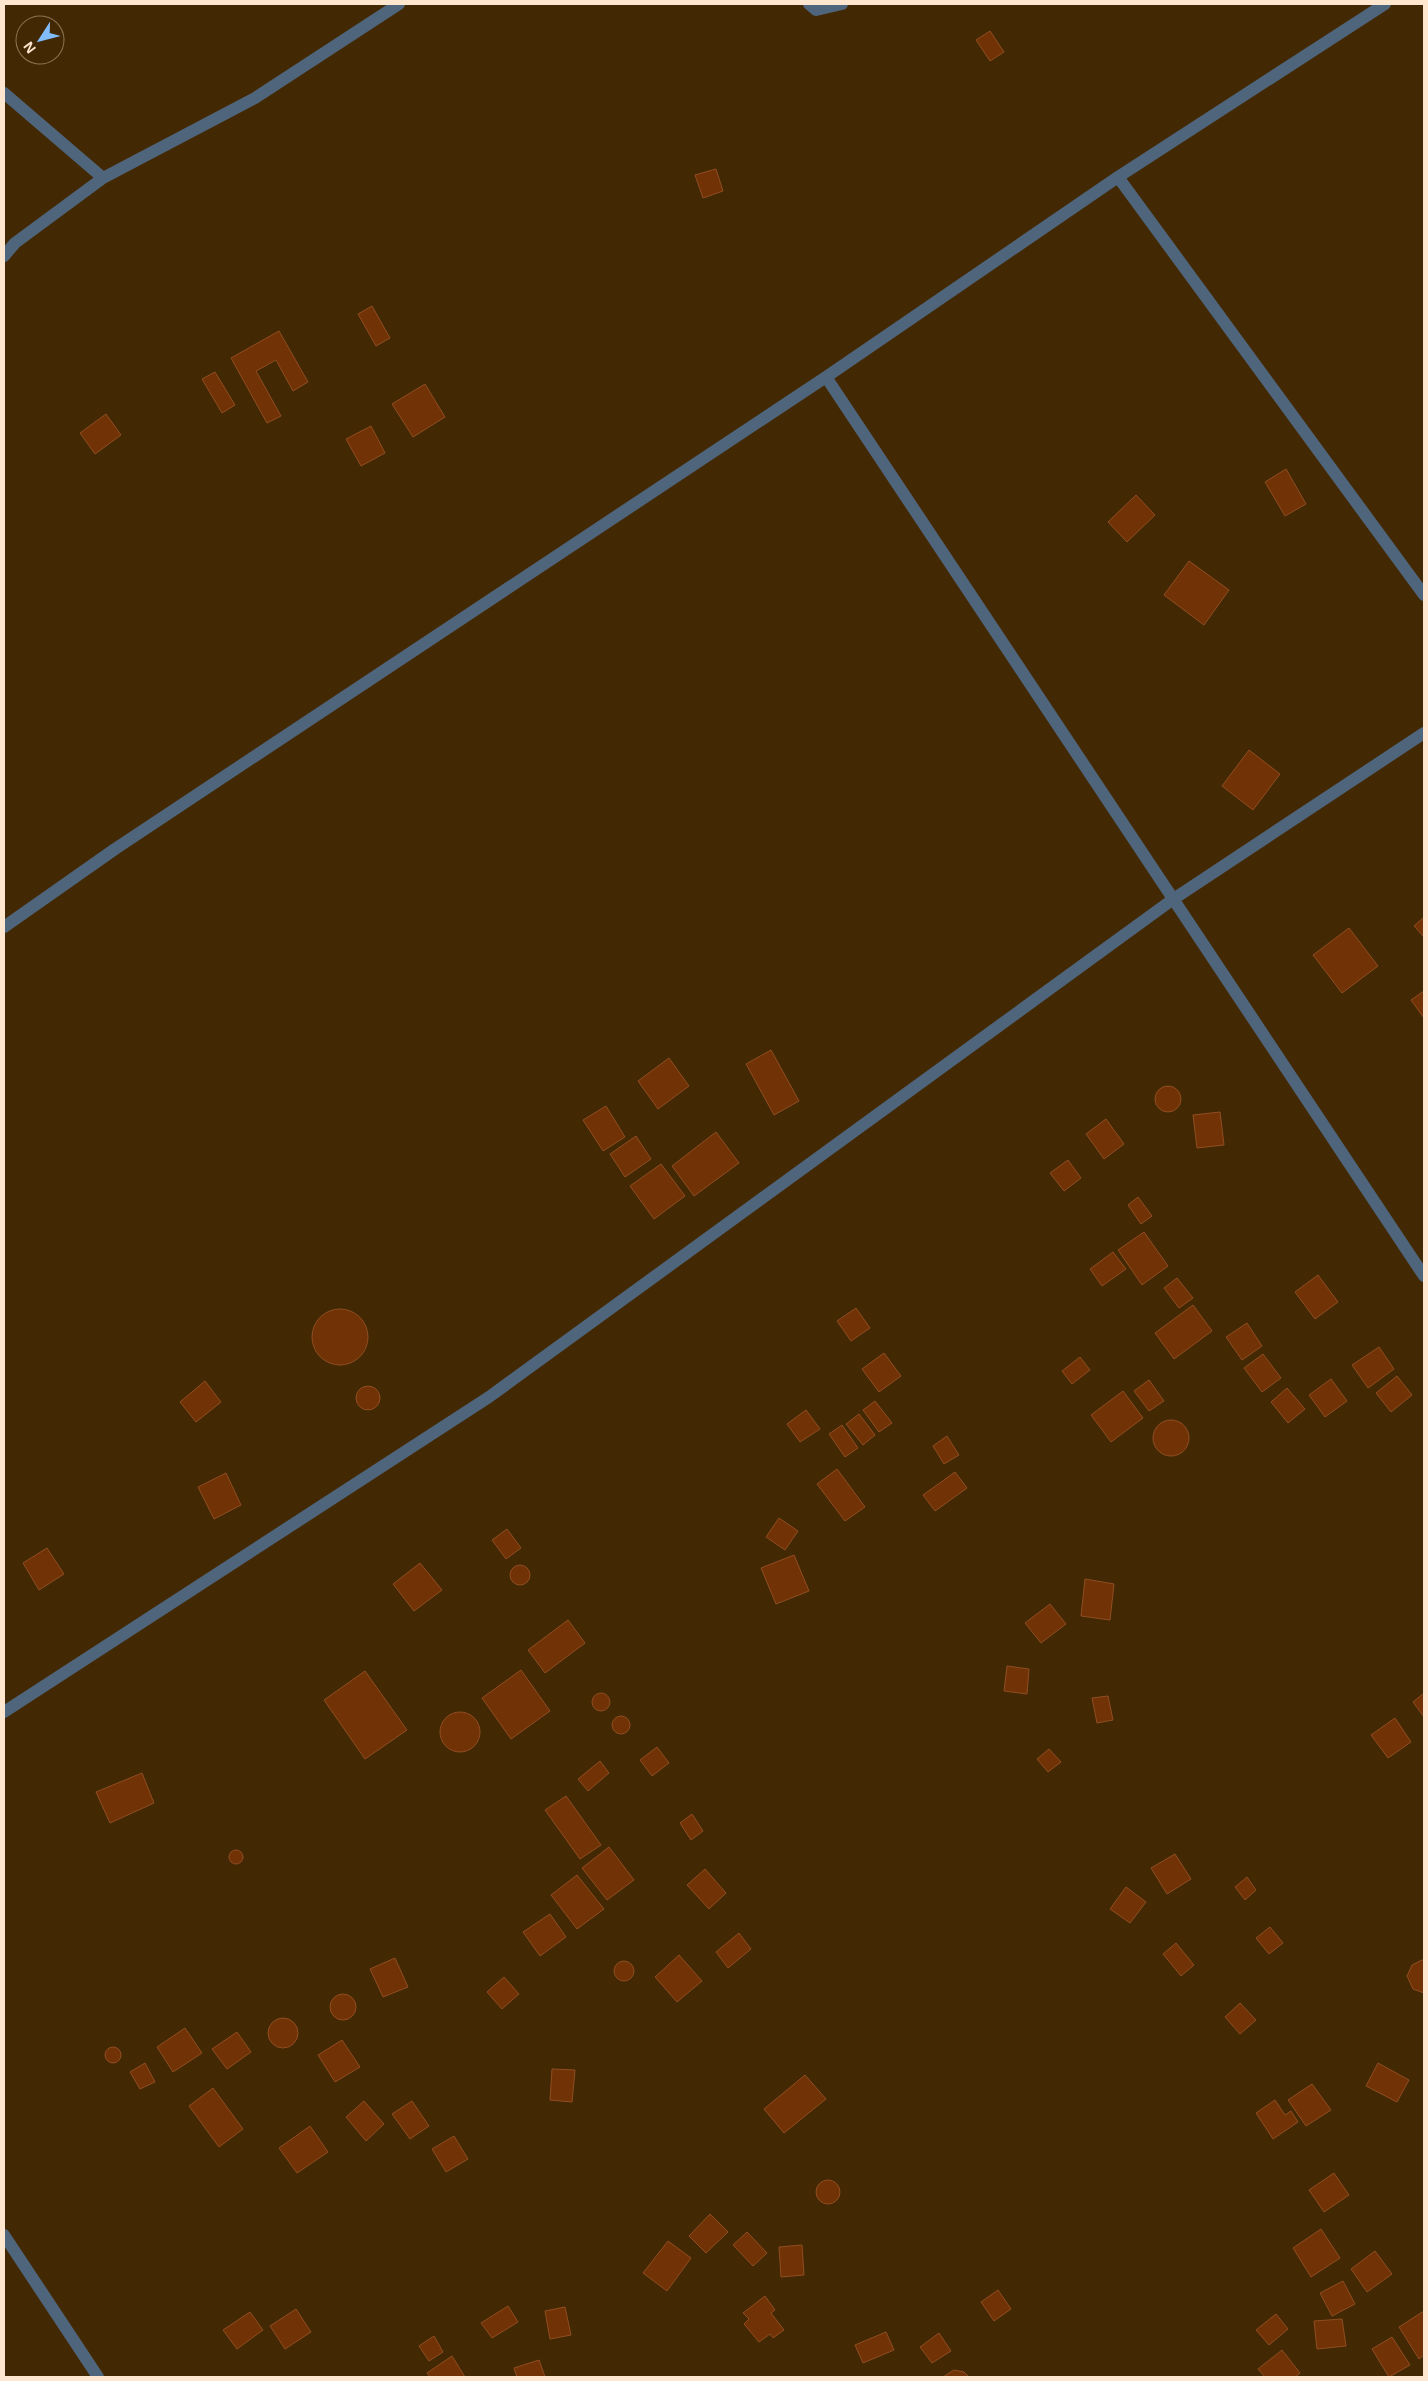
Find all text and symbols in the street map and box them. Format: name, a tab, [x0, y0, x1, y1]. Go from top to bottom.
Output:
north arrow	[15, 15, 65, 65]
text: N	[20, 39, 39, 56]

